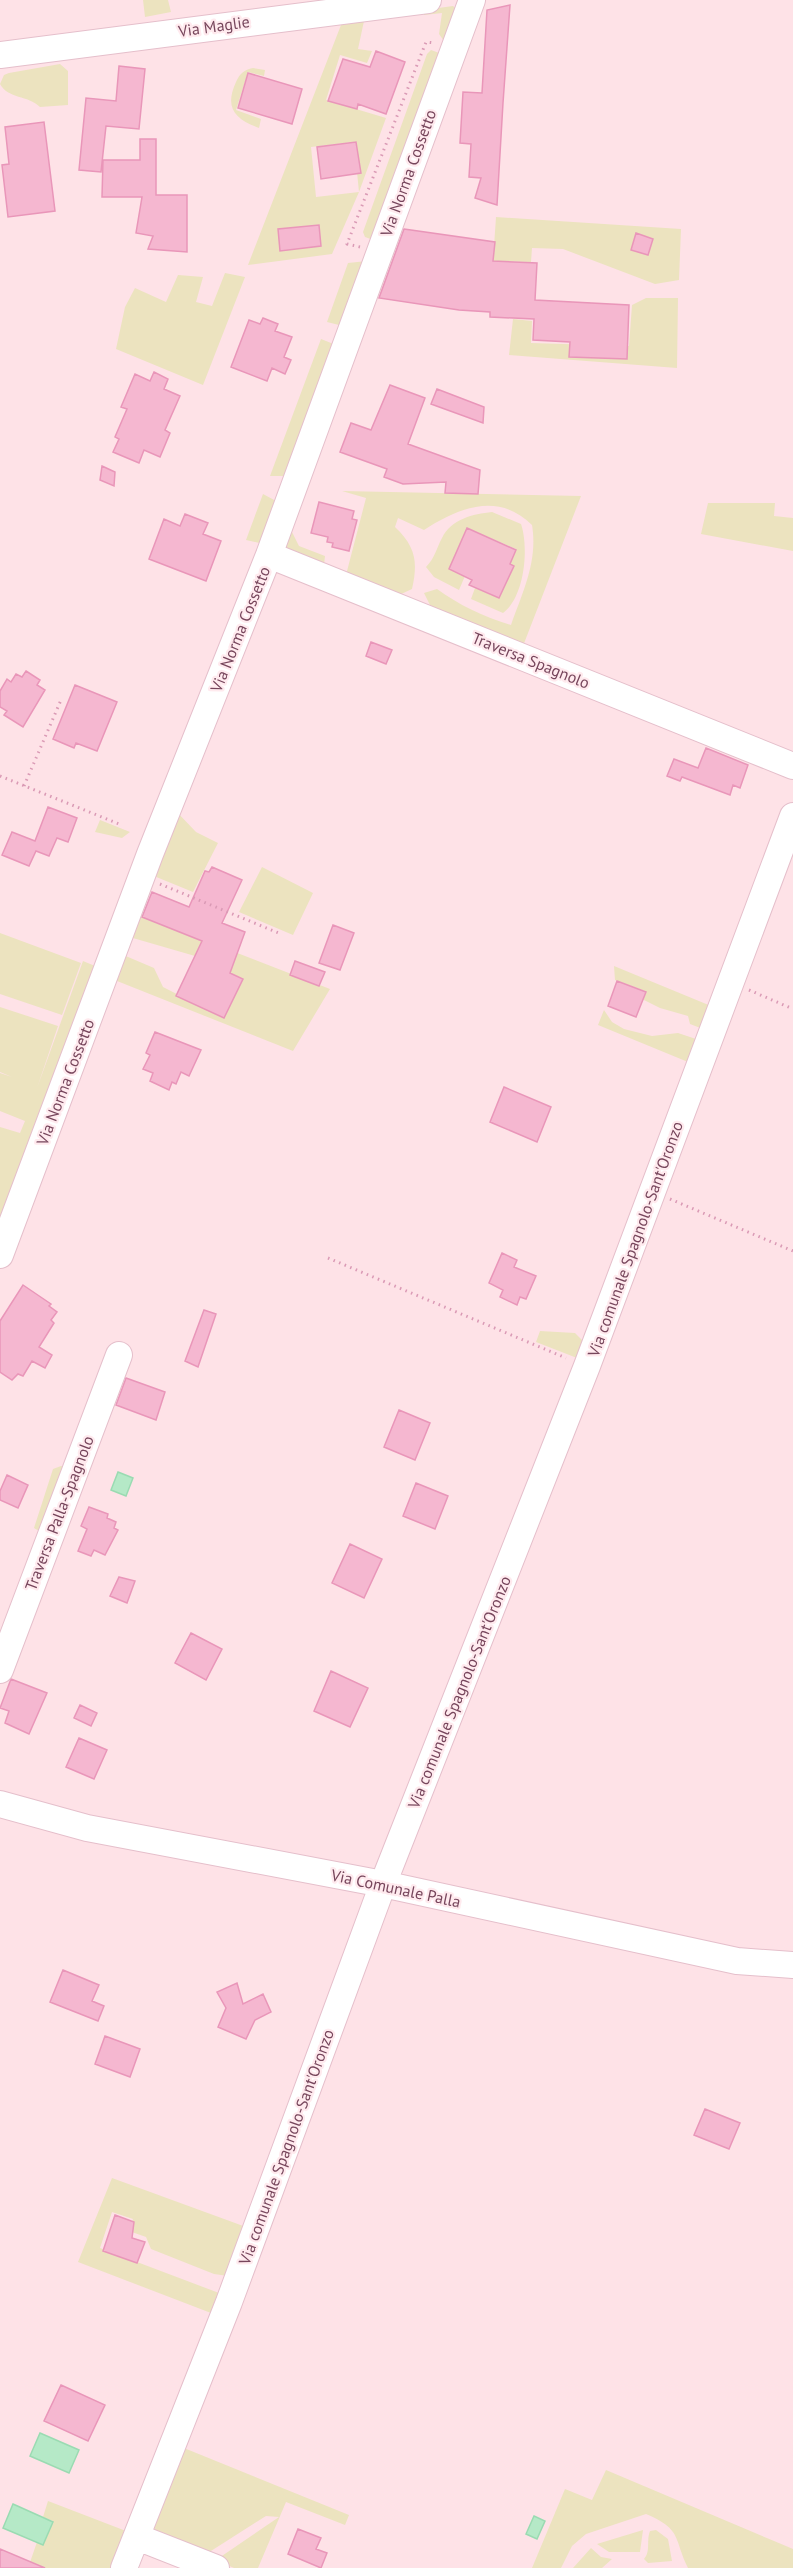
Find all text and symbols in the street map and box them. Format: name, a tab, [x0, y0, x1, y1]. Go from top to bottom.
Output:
street label: Via Maglie	[176, 11, 251, 41]
street label: Via Norma Cossetto	[375, 107, 440, 240]
street label: Via Norma Cossetto	[205, 563, 274, 696]
street label: Traversa Spagnolo	[469, 627, 593, 693]
street label: Via Norma Cossetto	[31, 1016, 98, 1149]
street label: Via comunale Spagnolo-Sant'Oronzo	[583, 1119, 687, 1360]
street label: Traversa Palla-Spagnolo	[20, 1433, 98, 1593]
street label: Via comunale Spagnolo-Sant'Oronzo	[403, 1573, 515, 1812]
street label: Via Comunale Palla	[329, 1864, 462, 1911]
street label: Via comunale Spagnolo-Sant'Oronzo	[234, 2027, 338, 2268]

